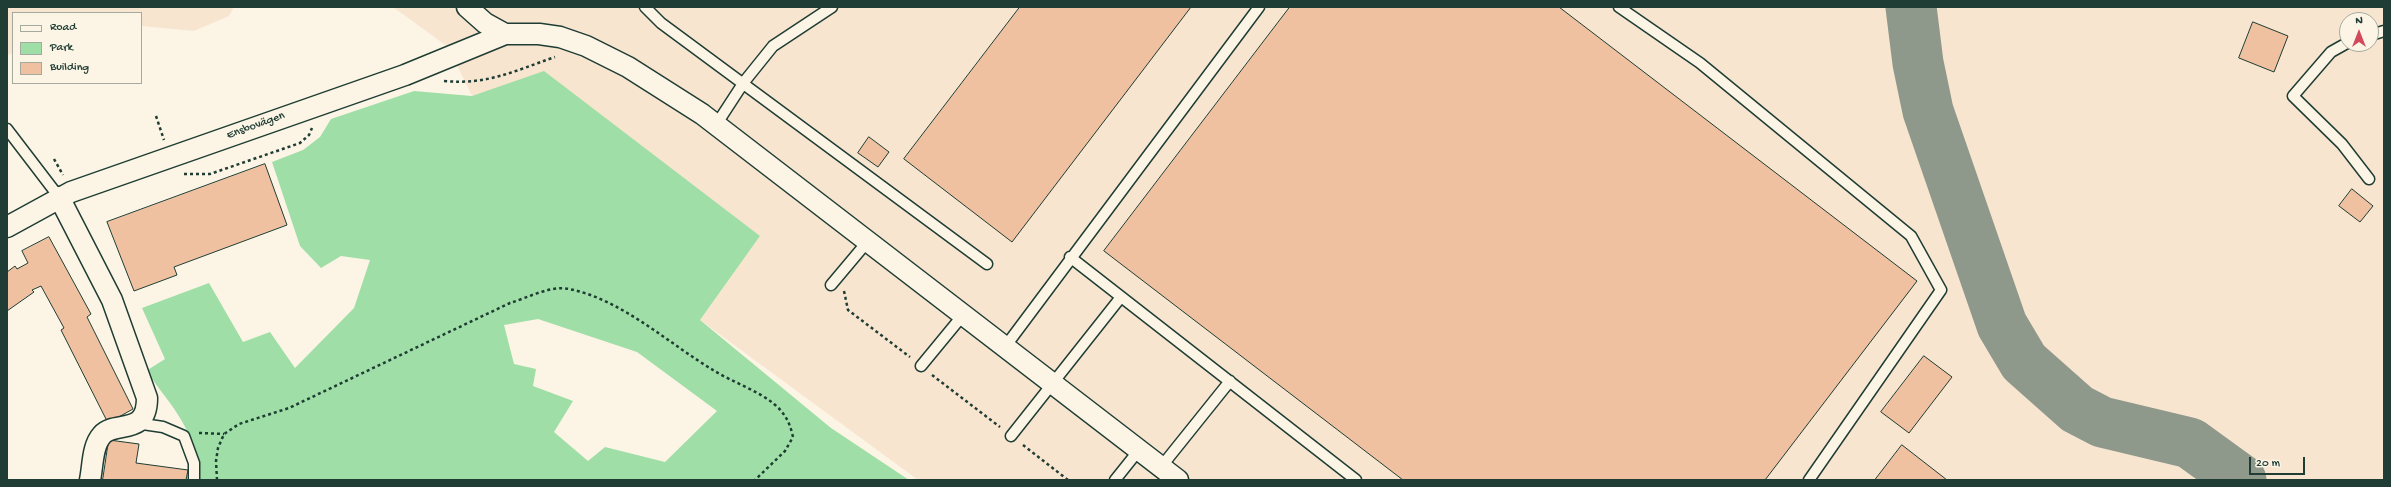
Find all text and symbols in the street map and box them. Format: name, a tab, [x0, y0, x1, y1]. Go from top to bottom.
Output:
legend	[12, 12, 142, 84]
north arrow	[2339, 12, 2379, 52]
text: N	[2355, 15, 2363, 27]
text: Road	[50, 21, 76, 35]
text: Park	[50, 41, 73, 55]
text: Building	[50, 61, 89, 75]
street label: Ensbovägen	[225, 109, 287, 143]
scale bar	[2251, 449, 2307, 475]
text: 20 m	[2256, 457, 2280, 471]

